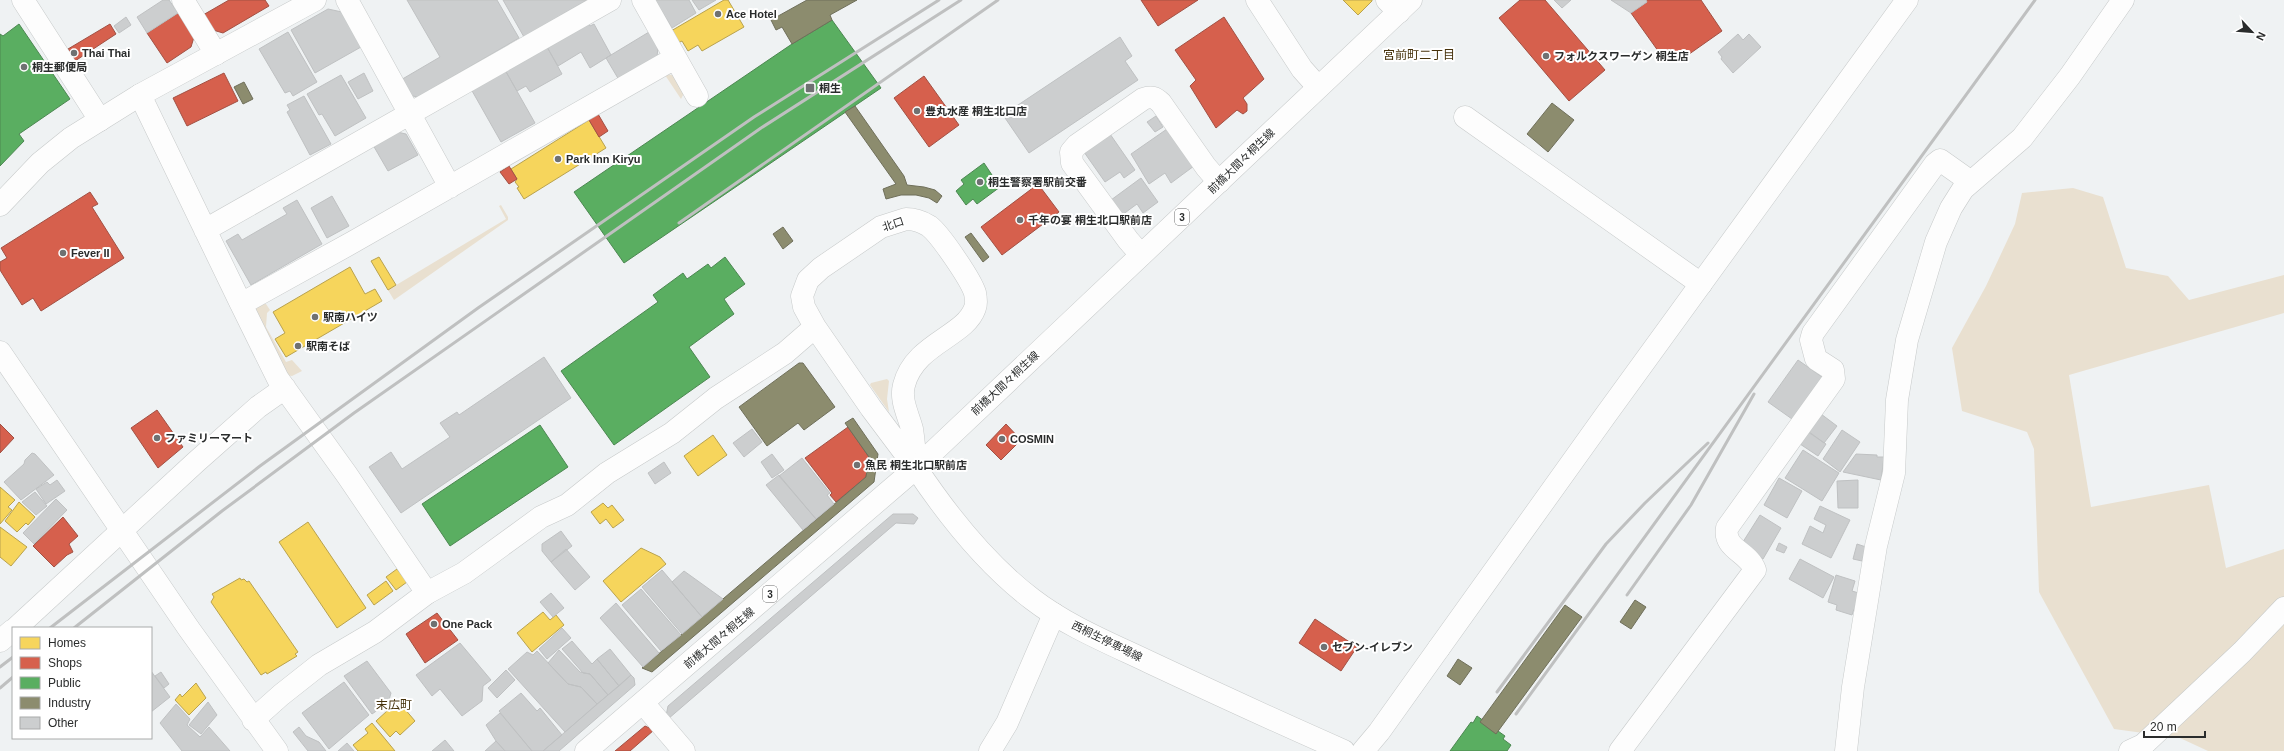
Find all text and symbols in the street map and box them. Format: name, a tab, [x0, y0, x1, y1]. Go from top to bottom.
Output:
place label: Ace Hotel	[726, 8, 777, 20]
marker: Ace Hotel	[713, 9, 723, 19]
north arrow	[2232, 12, 2272, 52]
text: N	[2254, 30, 2268, 43]
place label: Thai Thai	[82, 47, 130, 59]
marker: Thai Thai	[69, 48, 79, 58]
district label: 宮前町二丁目	[1383, 48, 1455, 62]
place label: フォルクスワーゲン 桐生店	[1554, 50, 1689, 62]
marker: フォルクスワーゲン 桐生店	[1541, 51, 1551, 61]
place label: 桐生郵便局	[32, 61, 87, 73]
marker: 桐生郵便局	[19, 62, 29, 72]
marker: 桐生	[804, 82, 816, 94]
place label: 桐生	[819, 82, 841, 94]
place label: 豊丸水産 桐生北口店	[925, 105, 1027, 117]
marker: 豊丸水産 桐生北口店	[912, 106, 922, 116]
street label: 前橋大間々桐生線	[1205, 126, 1277, 196]
place label: Park Inn Kiryu	[566, 153, 641, 165]
marker: Park Inn Kiryu	[553, 154, 563, 164]
place label: 桐生警察署駅前交番	[988, 176, 1087, 188]
marker: 桐生警察署駅前交番	[975, 177, 985, 187]
road number: 3	[1175, 209, 1189, 225]
place label: 千年の宴 桐生北口駅前店	[1028, 214, 1152, 226]
street label: 北口	[881, 215, 905, 233]
marker: 千年の宴 桐生北口駅前店	[1015, 215, 1025, 225]
place label: Fever II	[71, 247, 110, 259]
marker: Fever II	[58, 248, 68, 258]
place label: 駅南ハイツ	[323, 311, 378, 323]
marker: 駅南ハイツ	[310, 312, 320, 322]
place label: 駅南そば	[306, 340, 350, 352]
marker: 駅南そば	[293, 341, 303, 351]
street label: 前橋大間々桐生線	[969, 349, 1041, 417]
place label: ファミリーマート	[165, 432, 253, 444]
marker: ファミリーマート	[152, 433, 162, 443]
place label: COSMIN	[1010, 433, 1054, 445]
marker: COSMIN	[997, 434, 1007, 444]
place label: 魚民 桐生北口駅前店	[865, 459, 967, 471]
marker: 魚民 桐生北口駅前店	[852, 460, 862, 470]
road number: 3	[763, 586, 777, 602]
street label: 前橋大間々桐生線	[681, 605, 757, 671]
place label: One Pack	[442, 618, 493, 630]
marker: One Pack	[429, 619, 439, 629]
street label: 西桐生停車場線	[1070, 619, 1144, 663]
legend	[12, 627, 152, 739]
text: Homes	[48, 636, 86, 650]
place label: セブン-イレブン	[1332, 641, 1413, 653]
marker: セブン-イレブン	[1319, 642, 1329, 652]
text: Shops	[48, 656, 82, 670]
text: Public	[48, 676, 81, 690]
text: Industry	[48, 696, 91, 710]
district label: 末広町	[376, 698, 412, 712]
scale bar	[2144, 713, 2205, 739]
text: Other	[48, 716, 78, 730]
text: 20 m	[2150, 720, 2177, 734]

